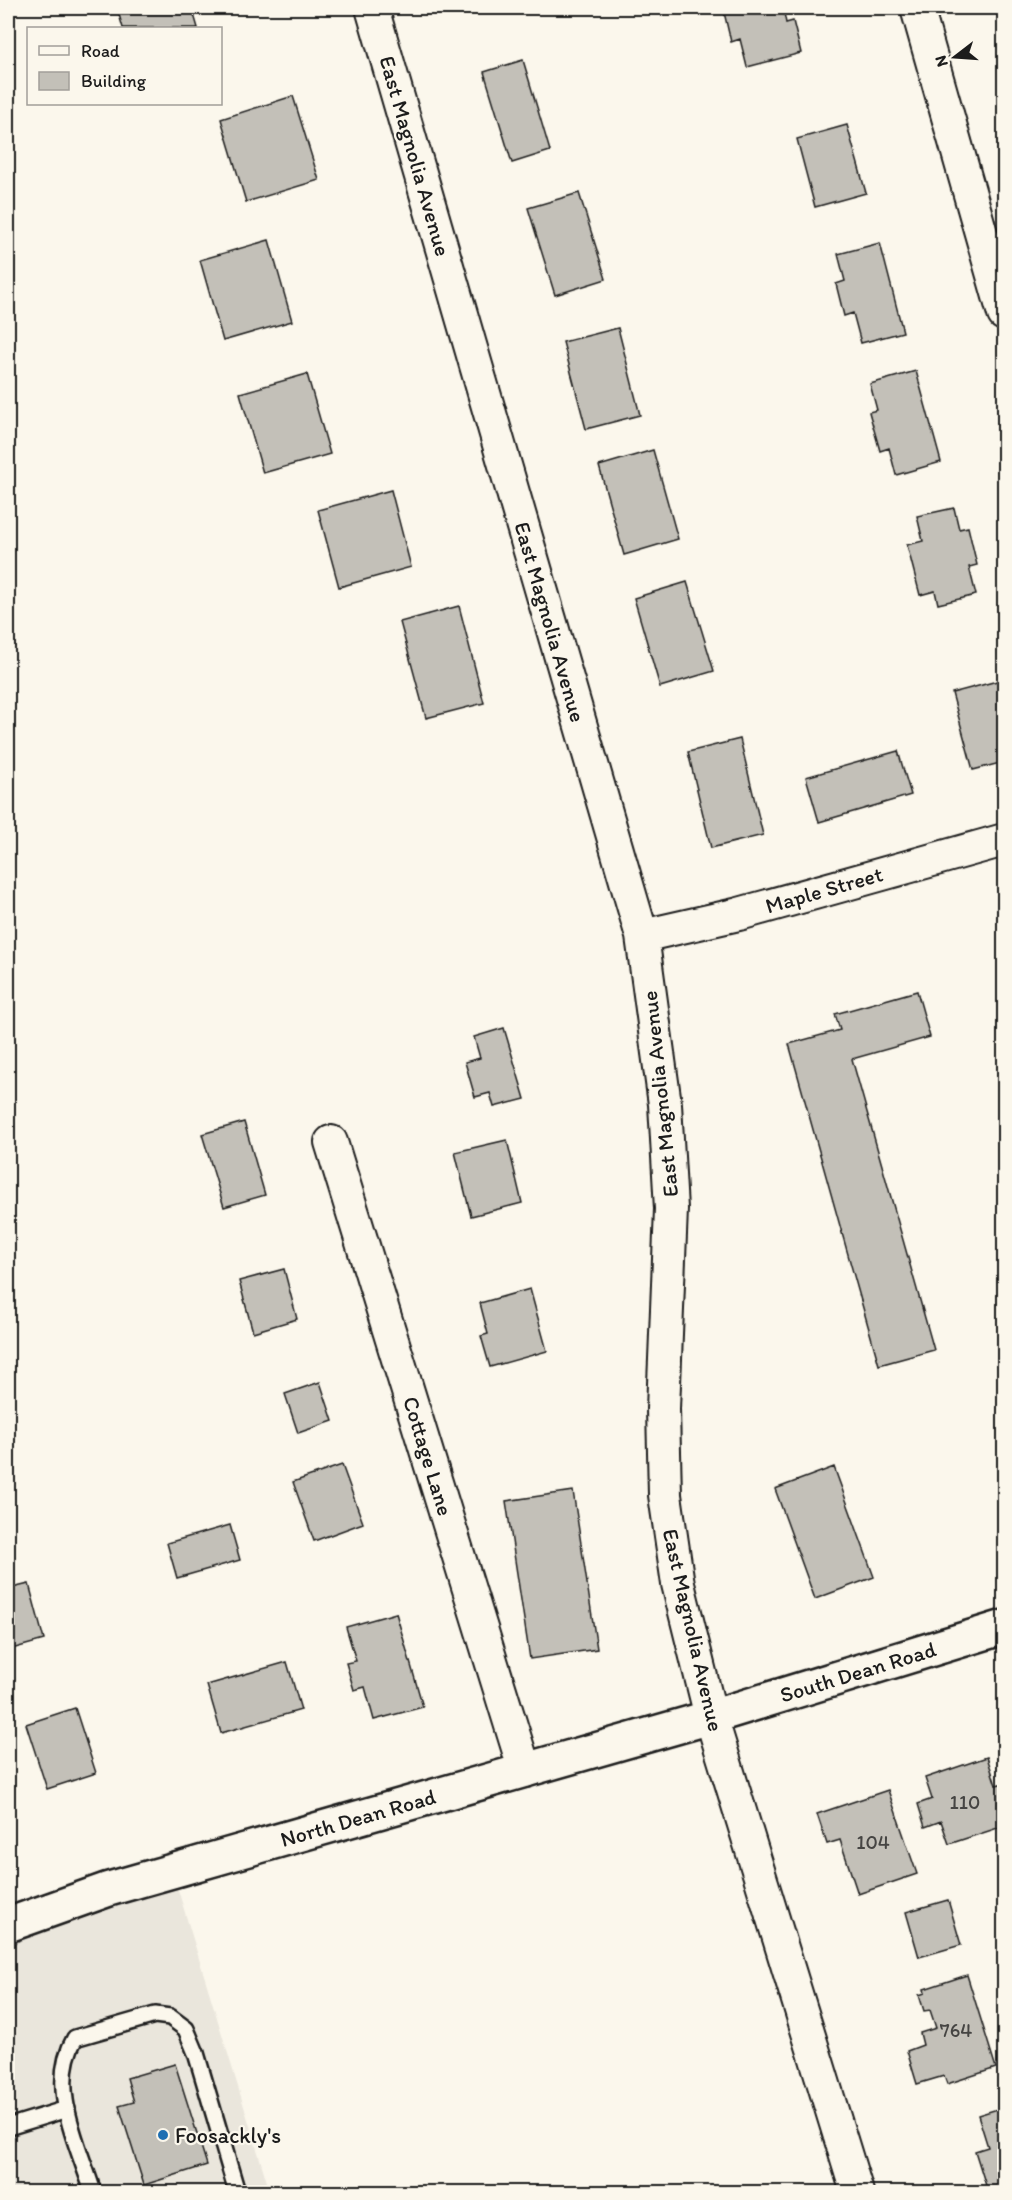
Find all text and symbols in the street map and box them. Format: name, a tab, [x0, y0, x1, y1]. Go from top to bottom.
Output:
legend	[27, 27, 222, 105]
north arrow	[925, 27, 985, 87]
text: Road	[81, 40, 120, 62]
street label: East Magnolia Avenue	[373, 53, 457, 259]
text: N	[930, 53, 952, 69]
text: Building	[81, 70, 147, 92]
street label: East Magnolia Avenue	[508, 519, 592, 725]
street label: Maple Street	[762, 860, 886, 920]
street label: East Magnolia Avenue	[636, 990, 684, 1198]
street label: Cottage Lane	[397, 1393, 459, 1519]
street label: East Magnolia Avenue	[657, 1526, 729, 1734]
street label: South Dean Road	[777, 1635, 939, 1709]
street label: North Dean Road	[277, 1783, 439, 1853]
house number: 110	[950, 1790, 980, 1814]
house number: 104	[856, 1830, 890, 1854]
house number: 764	[940, 2018, 972, 2042]
place label: Foosackly's	[175, 2122, 281, 2149]
marker: Foosackly's	[156, 2128, 170, 2142]

